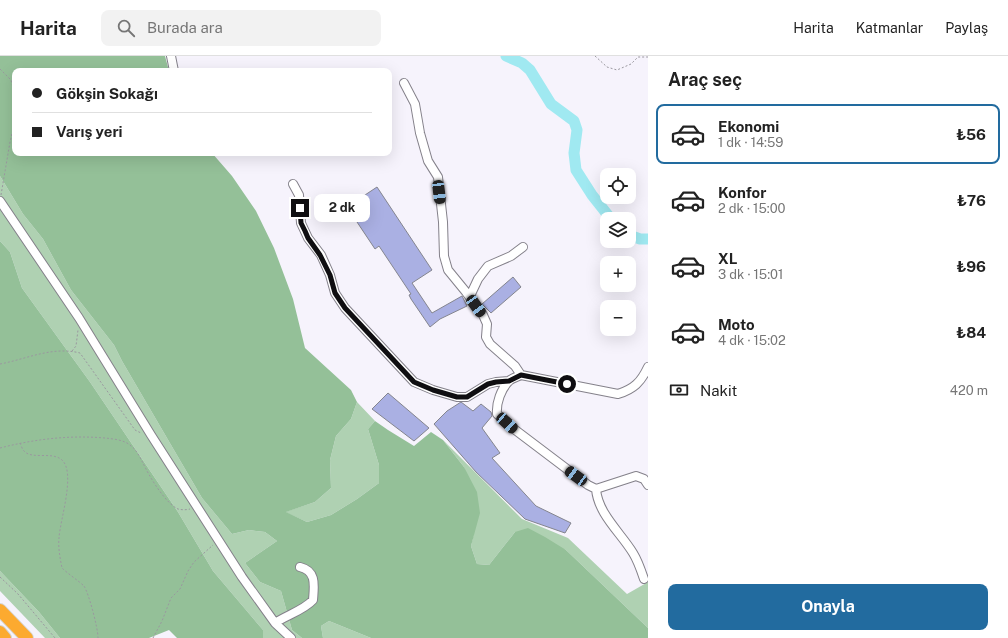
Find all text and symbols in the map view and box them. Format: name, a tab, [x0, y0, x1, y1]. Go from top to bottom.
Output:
search box	[101, 10, 381, 46]
text: Harita	[20, 17, 77, 39]
icon: search	[115, 17, 137, 39]
text: Burada ara	[147, 19, 223, 36]
text: Harita	[793, 20, 834, 36]
text: Katmanlar	[856, 20, 923, 36]
text: Paylaş	[945, 20, 988, 36]
text: Araç seç	[668, 69, 742, 90]
text: Gökşin Sokağı	[56, 85, 158, 102]
icon: car	[670, 116, 706, 152]
text: Ekonomi	[718, 118, 779, 135]
text: Varış yeri	[56, 123, 123, 140]
text: ₺56	[956, 126, 986, 143]
text: 1 dk · 14:59	[718, 135, 783, 150]
map controls	[600, 168, 636, 336]
button: locate	[600, 168, 636, 204]
car	[432, 179, 446, 205]
icon: car	[670, 182, 706, 218]
text: Konfor	[718, 184, 766, 201]
text: ₺76	[957, 192, 986, 209]
callout: 2 dk	[314, 194, 370, 222]
route end	[291, 199, 309, 217]
text: 2 dk	[329, 200, 355, 215]
text: 2 dk · 15:00	[718, 201, 785, 216]
button: layers	[600, 212, 636, 248]
icon: car	[670, 248, 706, 284]
text: XL	[718, 250, 737, 267]
button: +	[600, 256, 636, 292]
text: ₺96	[956, 258, 986, 275]
text: 3 dk · 15:01	[718, 267, 783, 282]
car	[464, 293, 488, 319]
button: −	[600, 300, 636, 336]
icon: car	[670, 314, 706, 350]
text: Moto	[718, 316, 755, 333]
text: ₺84	[956, 324, 986, 341]
text: 4 dk · 15:02	[718, 333, 786, 348]
route start	[558, 375, 576, 393]
icon: cash	[668, 379, 690, 401]
text: Nakit	[700, 382, 737, 399]
text: 420 m	[950, 383, 988, 398]
car	[494, 411, 520, 435]
car	[563, 464, 589, 488]
button: Onayla	[668, 584, 988, 630]

